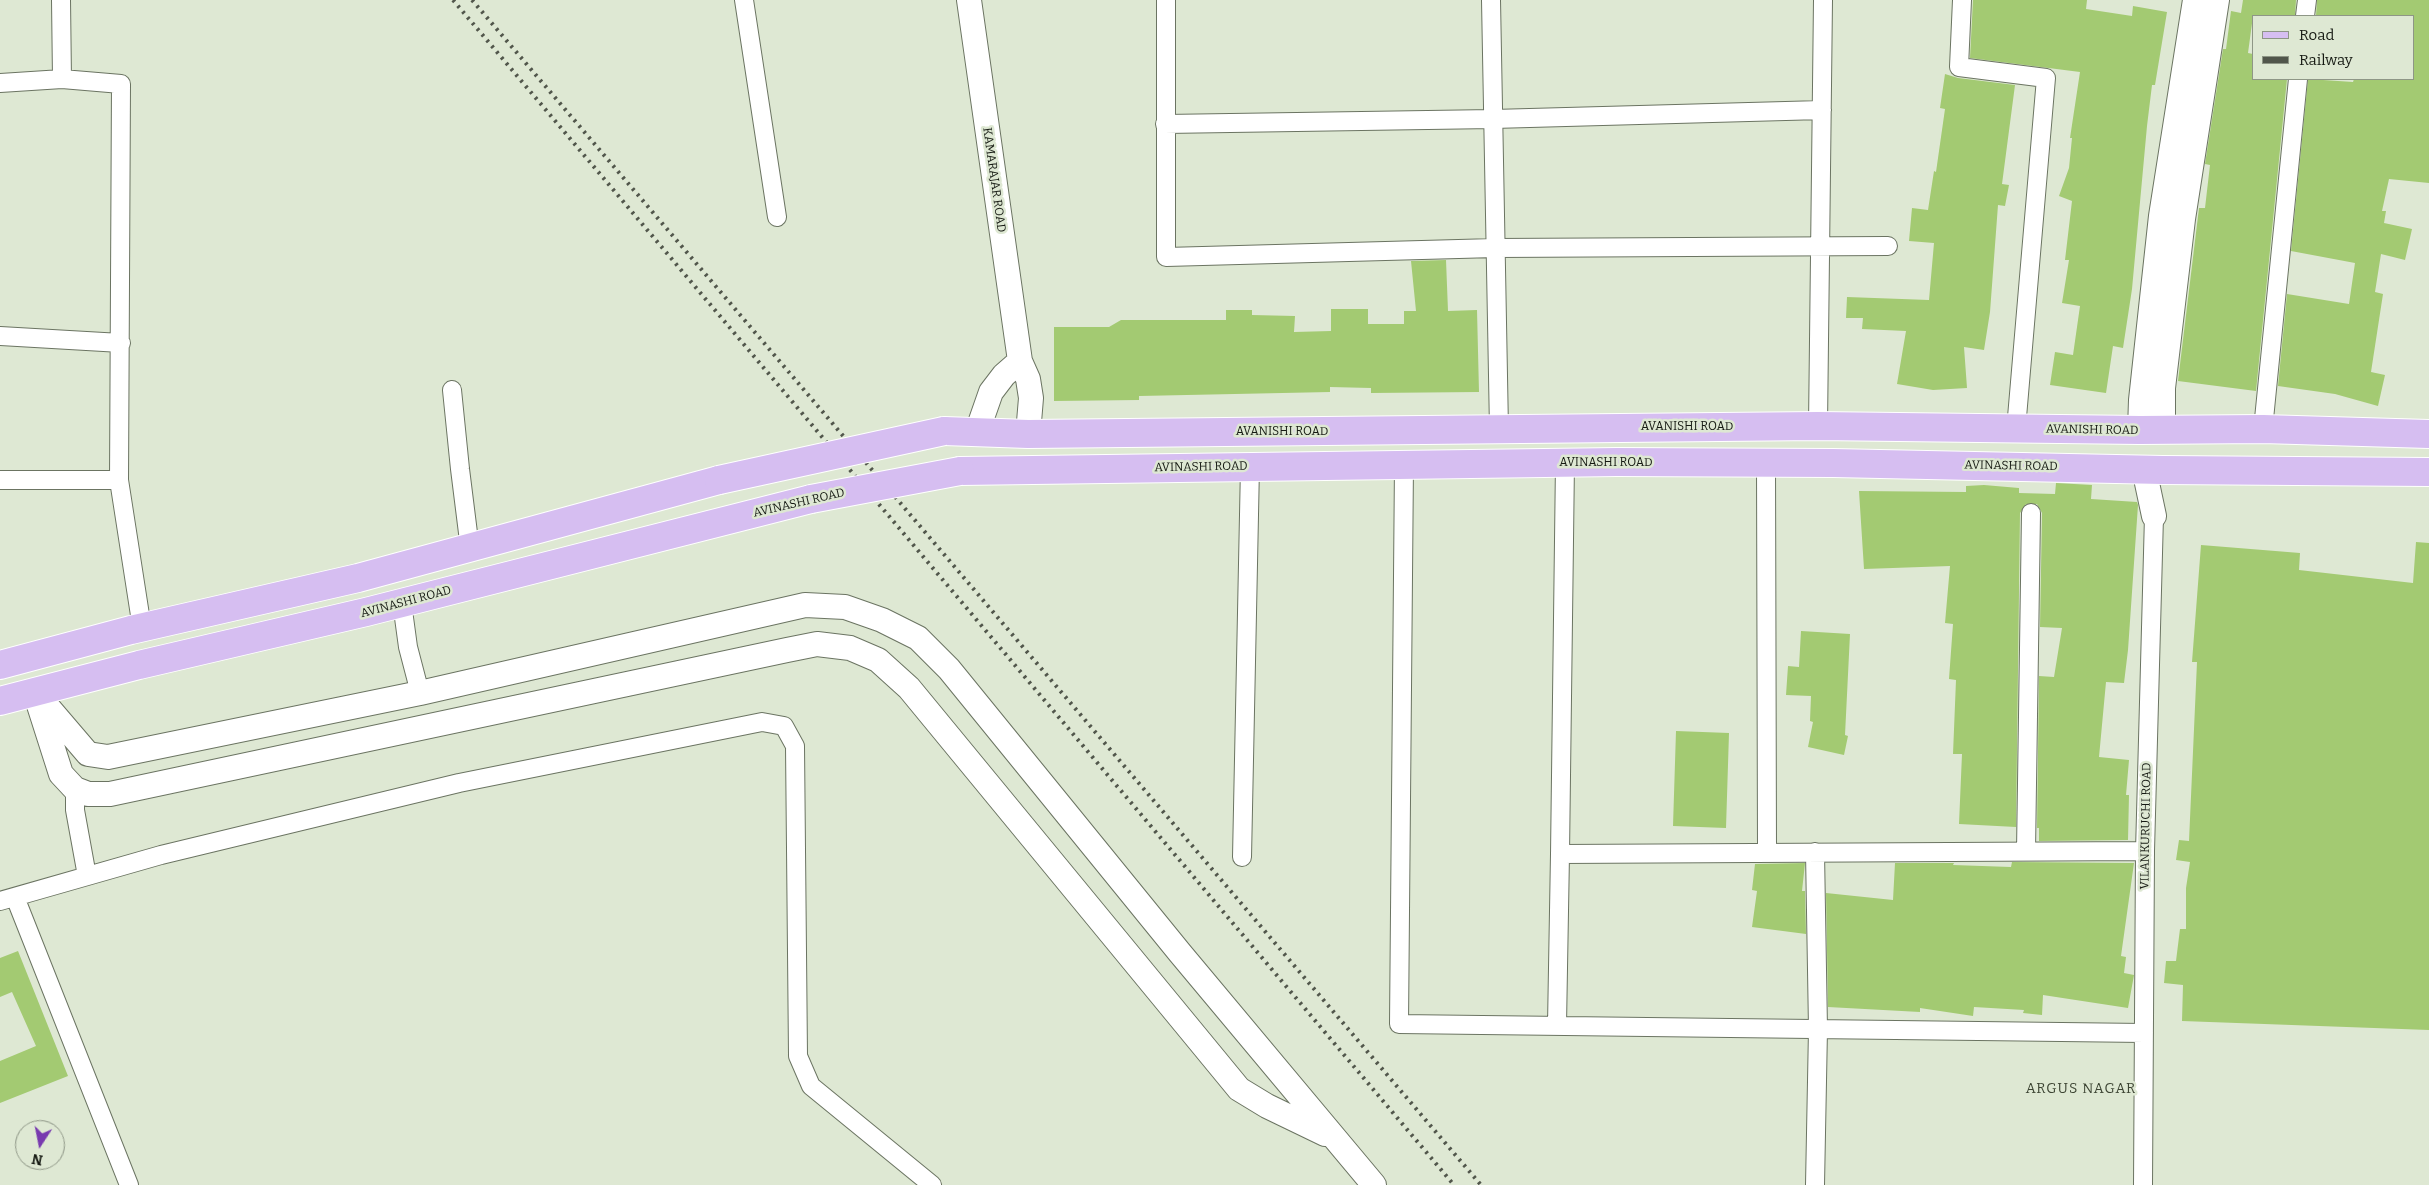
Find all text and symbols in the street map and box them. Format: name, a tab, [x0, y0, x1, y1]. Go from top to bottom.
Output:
legend	[2252, 15, 2414, 80]
text: Road	[2299, 26, 2334, 44]
text: Railway	[2299, 51, 2353, 69]
street label: KAMARAJAR ROAD	[980, 127, 1008, 233]
street label: AVANISHI ROAD	[1641, 420, 1733, 434]
street label: AVANISHI ROAD	[2046, 422, 2138, 438]
street label: AVANISHI ROAD	[1236, 425, 1328, 439]
street label: AVINASHI ROAD	[1559, 456, 1653, 470]
street label: AVINASHI ROAD	[1964, 458, 2058, 474]
street label: AVINASHI ROAD	[1154, 459, 1248, 475]
street label: AVINASHI ROAD	[752, 485, 846, 521]
street label: AVINASHI ROAD	[359, 583, 453, 621]
street label: VILANKURUCHI ROAD	[2138, 762, 2154, 890]
district label: ARGUS NAGAR	[2024, 1081, 2138, 1097]
north arrow	[15, 1120, 65, 1170]
text: N	[30, 1150, 44, 1169]

